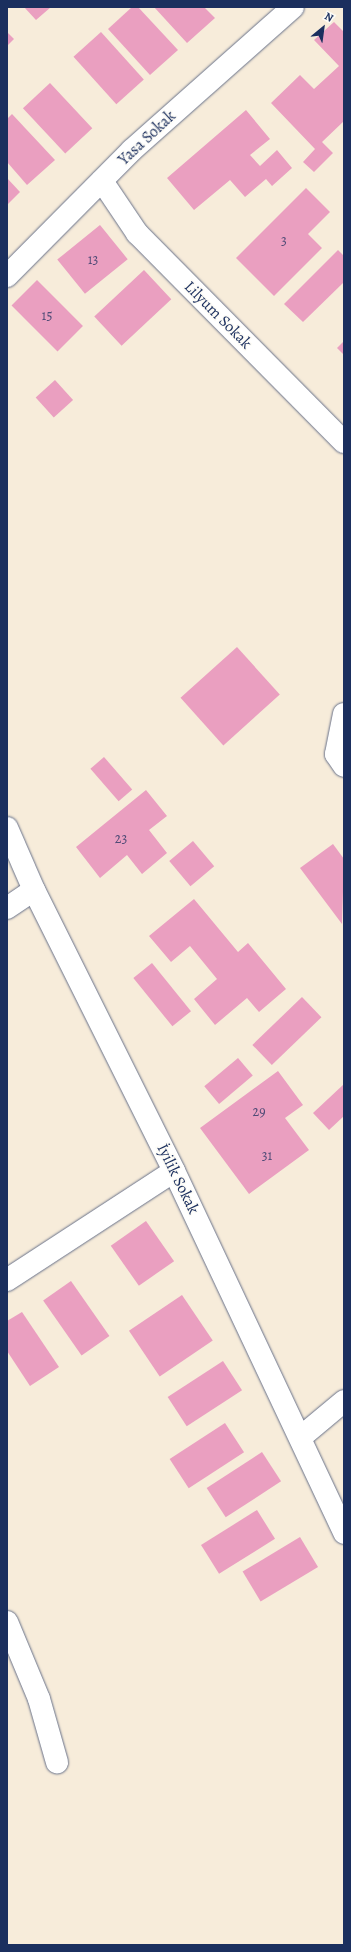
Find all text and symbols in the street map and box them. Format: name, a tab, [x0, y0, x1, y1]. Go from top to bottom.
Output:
north arrow	[303, 8, 343, 48]
text: N	[322, 9, 336, 26]
street label: Yasa Sokak	[114, 107, 180, 169]
house number: 3	[281, 233, 287, 249]
house number: 13	[88, 252, 98, 268]
street label: Lilyum Sokak	[180, 277, 256, 353]
house number: 15	[42, 308, 52, 324]
house number: 23	[115, 831, 127, 847]
house number: 29	[252, 1104, 266, 1120]
street label: İyilik Sokak	[153, 1141, 203, 1217]
house number: 31	[262, 1148, 272, 1164]

